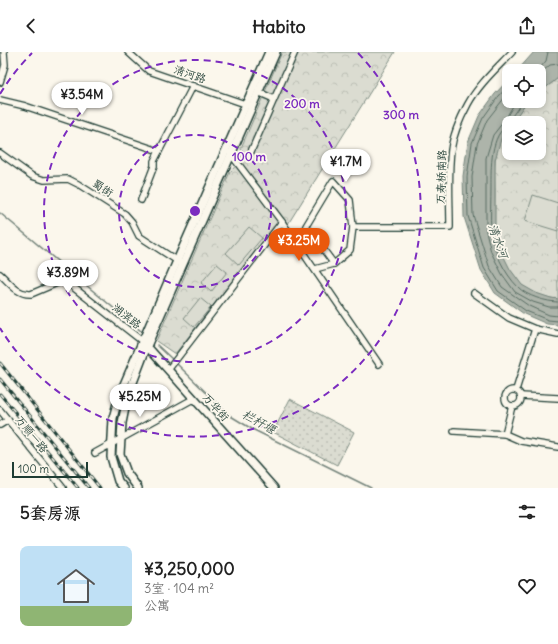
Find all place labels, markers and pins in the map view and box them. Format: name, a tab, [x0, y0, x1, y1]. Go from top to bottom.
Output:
pin: ¥3.54M	[49, 82, 115, 116]
pin: ¥1.7M	[318, 149, 374, 183]
centre of rings	[188, 204, 202, 218]
pin: ¥3.25M	[266, 228, 332, 262]
pin: ¥3.89M	[35, 260, 101, 294]
pin: ¥5.25M	[107, 384, 173, 418]

